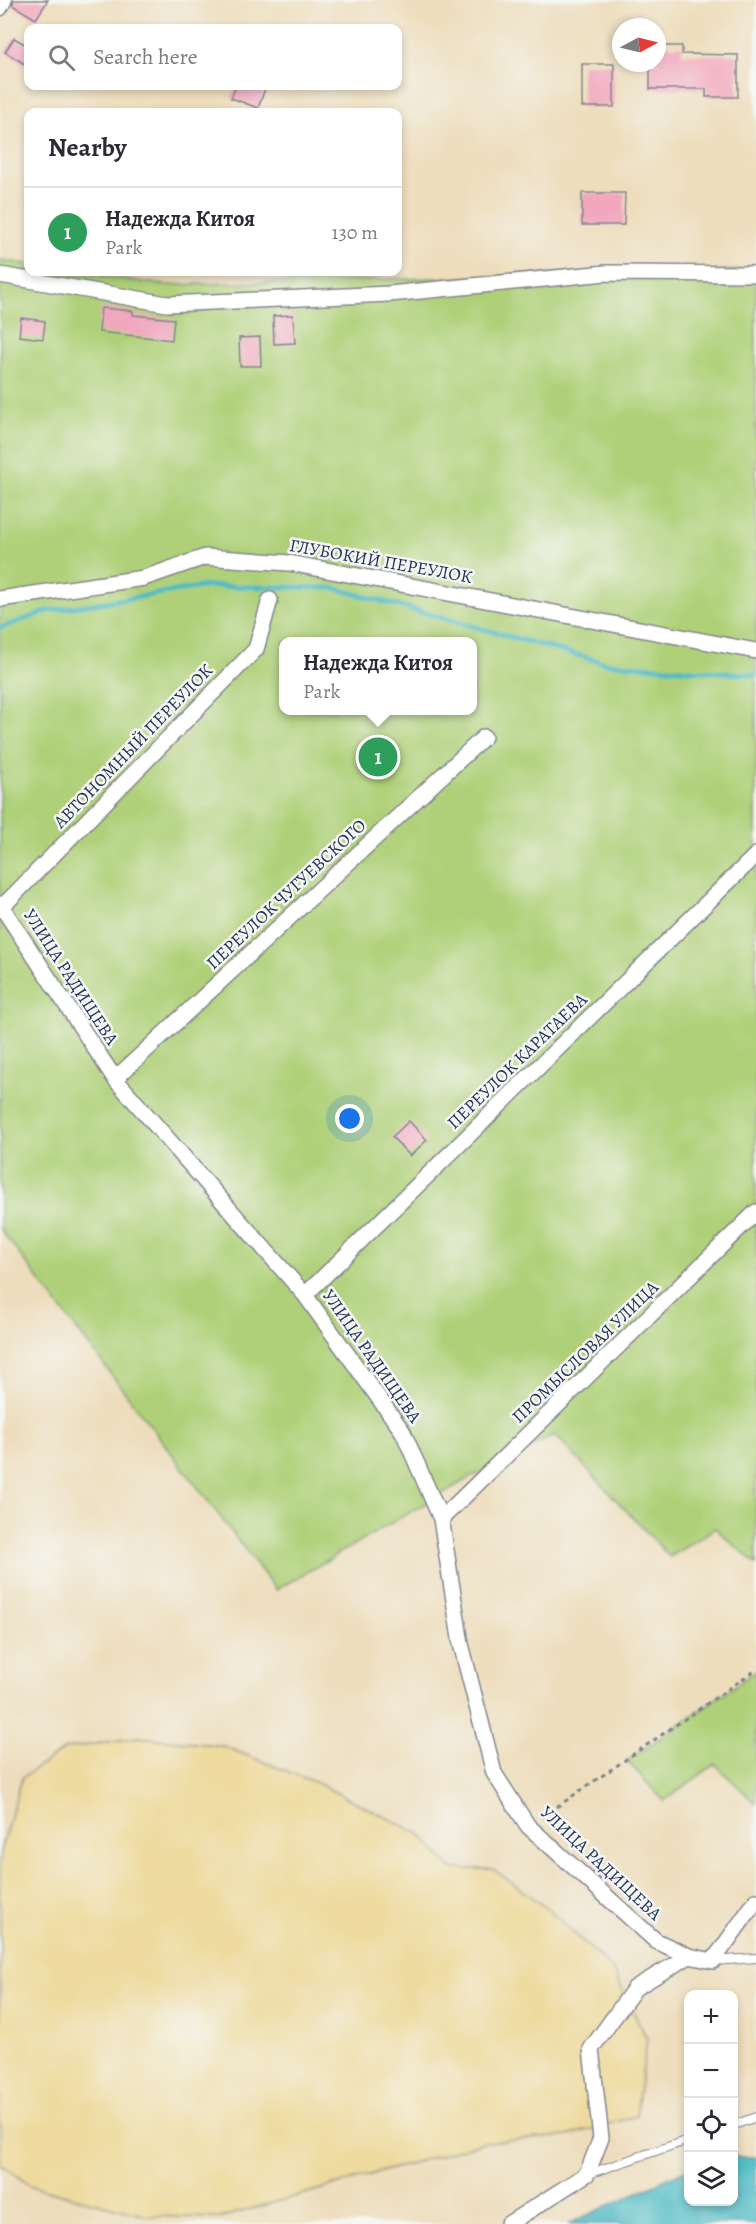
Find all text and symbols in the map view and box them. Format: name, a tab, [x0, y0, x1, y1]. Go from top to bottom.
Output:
north arrow	[612, 18, 666, 72]
search box	[24, 24, 402, 90]
icon: search	[45, 41, 78, 74]
text: Search here	[93, 42, 198, 72]
text: Nearby	[48, 130, 127, 165]
text: Надежда Китоя	[105, 204, 255, 234]
text: 1	[64, 219, 71, 246]
text: 130 m	[332, 219, 378, 246]
text: Park	[105, 234, 143, 261]
street label: ГЛУБОКИЙ ПЕРЕУЛОК	[288, 533, 475, 589]
popup	[279, 637, 477, 715]
text: Надежда Китоя	[303, 648, 453, 678]
street label: АВТОНОМНЫЙ ПЕРЕУЛОК	[47, 658, 218, 834]
text: Park	[303, 678, 341, 705]
pin: 1	[358, 734, 398, 780]
street label: ПЕРЕУЛОК ЧУГУЕВСКОГО	[201, 813, 371, 975]
street label: УЛИЦА РАДИЩЕВА	[18, 904, 124, 1050]
street label: ПЕРЕУЛОК КАРАТАЕВА	[442, 987, 593, 1134]
your location	[335, 1104, 364, 1133]
street label: ПРОМЫСЛОВАЯ УЛИЦА	[506, 1275, 664, 1428]
street label: УЛИЦА РАДИЩЕВА	[317, 1285, 427, 1428]
street label: УЛИЦА РАДИЩЕВА	[535, 1800, 667, 1926]
map controls	[684, 1990, 738, 2206]
button: +	[684, 1990, 738, 2044]
button: −	[684, 2044, 738, 2098]
button: locate	[684, 2098, 738, 2152]
button: layers	[684, 2152, 738, 2206]

